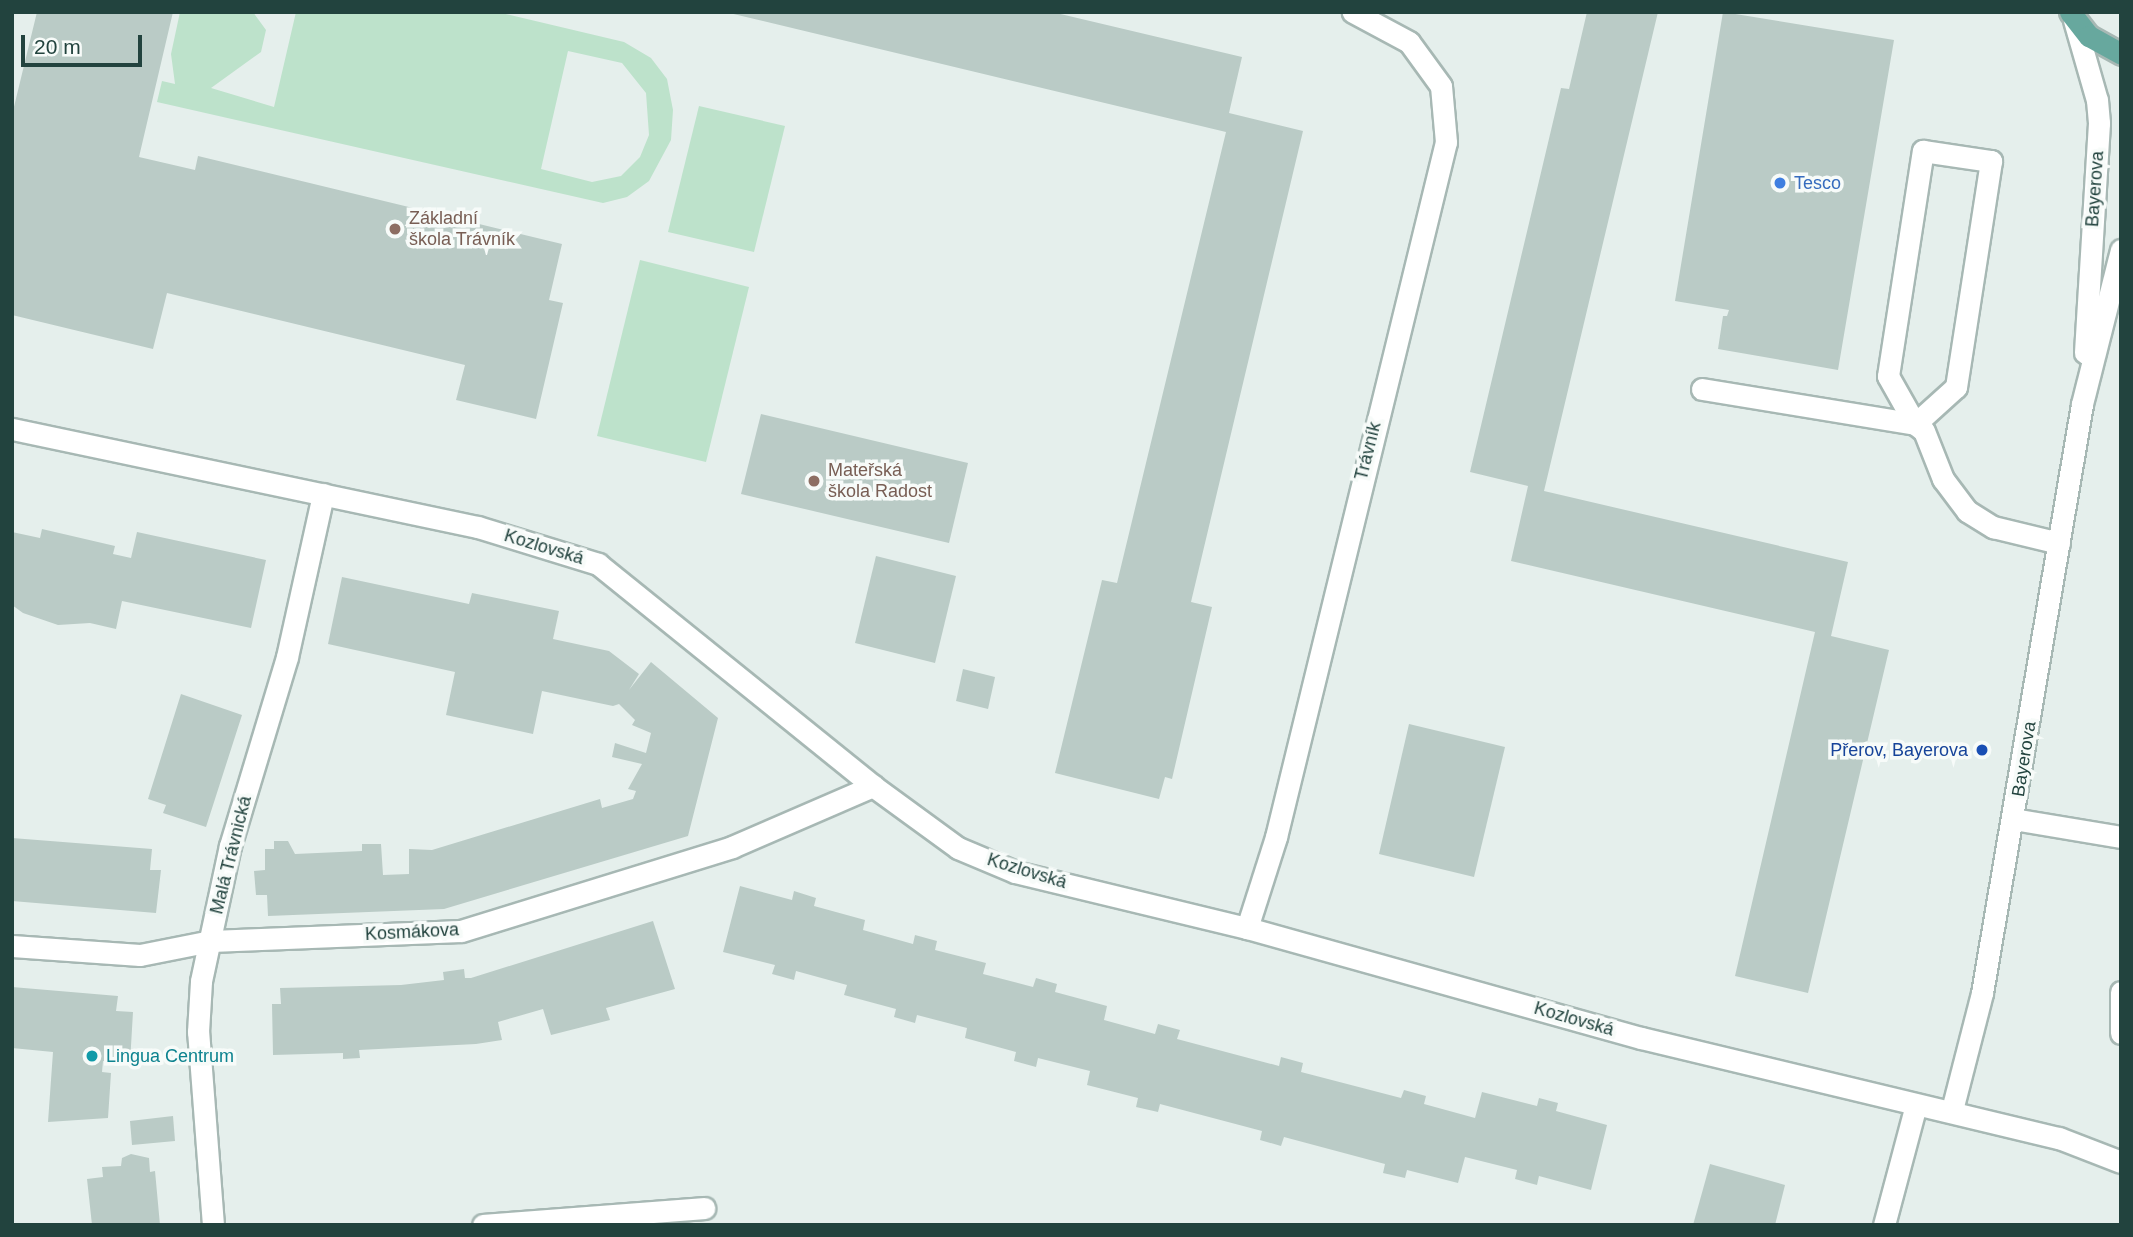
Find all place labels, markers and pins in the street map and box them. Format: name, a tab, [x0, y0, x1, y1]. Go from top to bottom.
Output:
place label: Tesco	[1794, 172, 1841, 194]
marker: Tesco	[1772, 175, 1788, 191]
place label: Základní škola Trávník	[409, 208, 515, 250]
marker: Základní škola Trávník	[387, 221, 403, 237]
place label: Mateřská škola Radost	[828, 460, 932, 503]
marker: Mateřská škola Radost	[806, 473, 822, 489]
place label: Přerov, Bayerova	[1830, 739, 1968, 761]
marker: Přerov, Bayerova	[1974, 742, 1990, 758]
place label: Lingua Centrum	[106, 1045, 234, 1067]
marker: Lingua Centrum	[84, 1048, 100, 1064]

